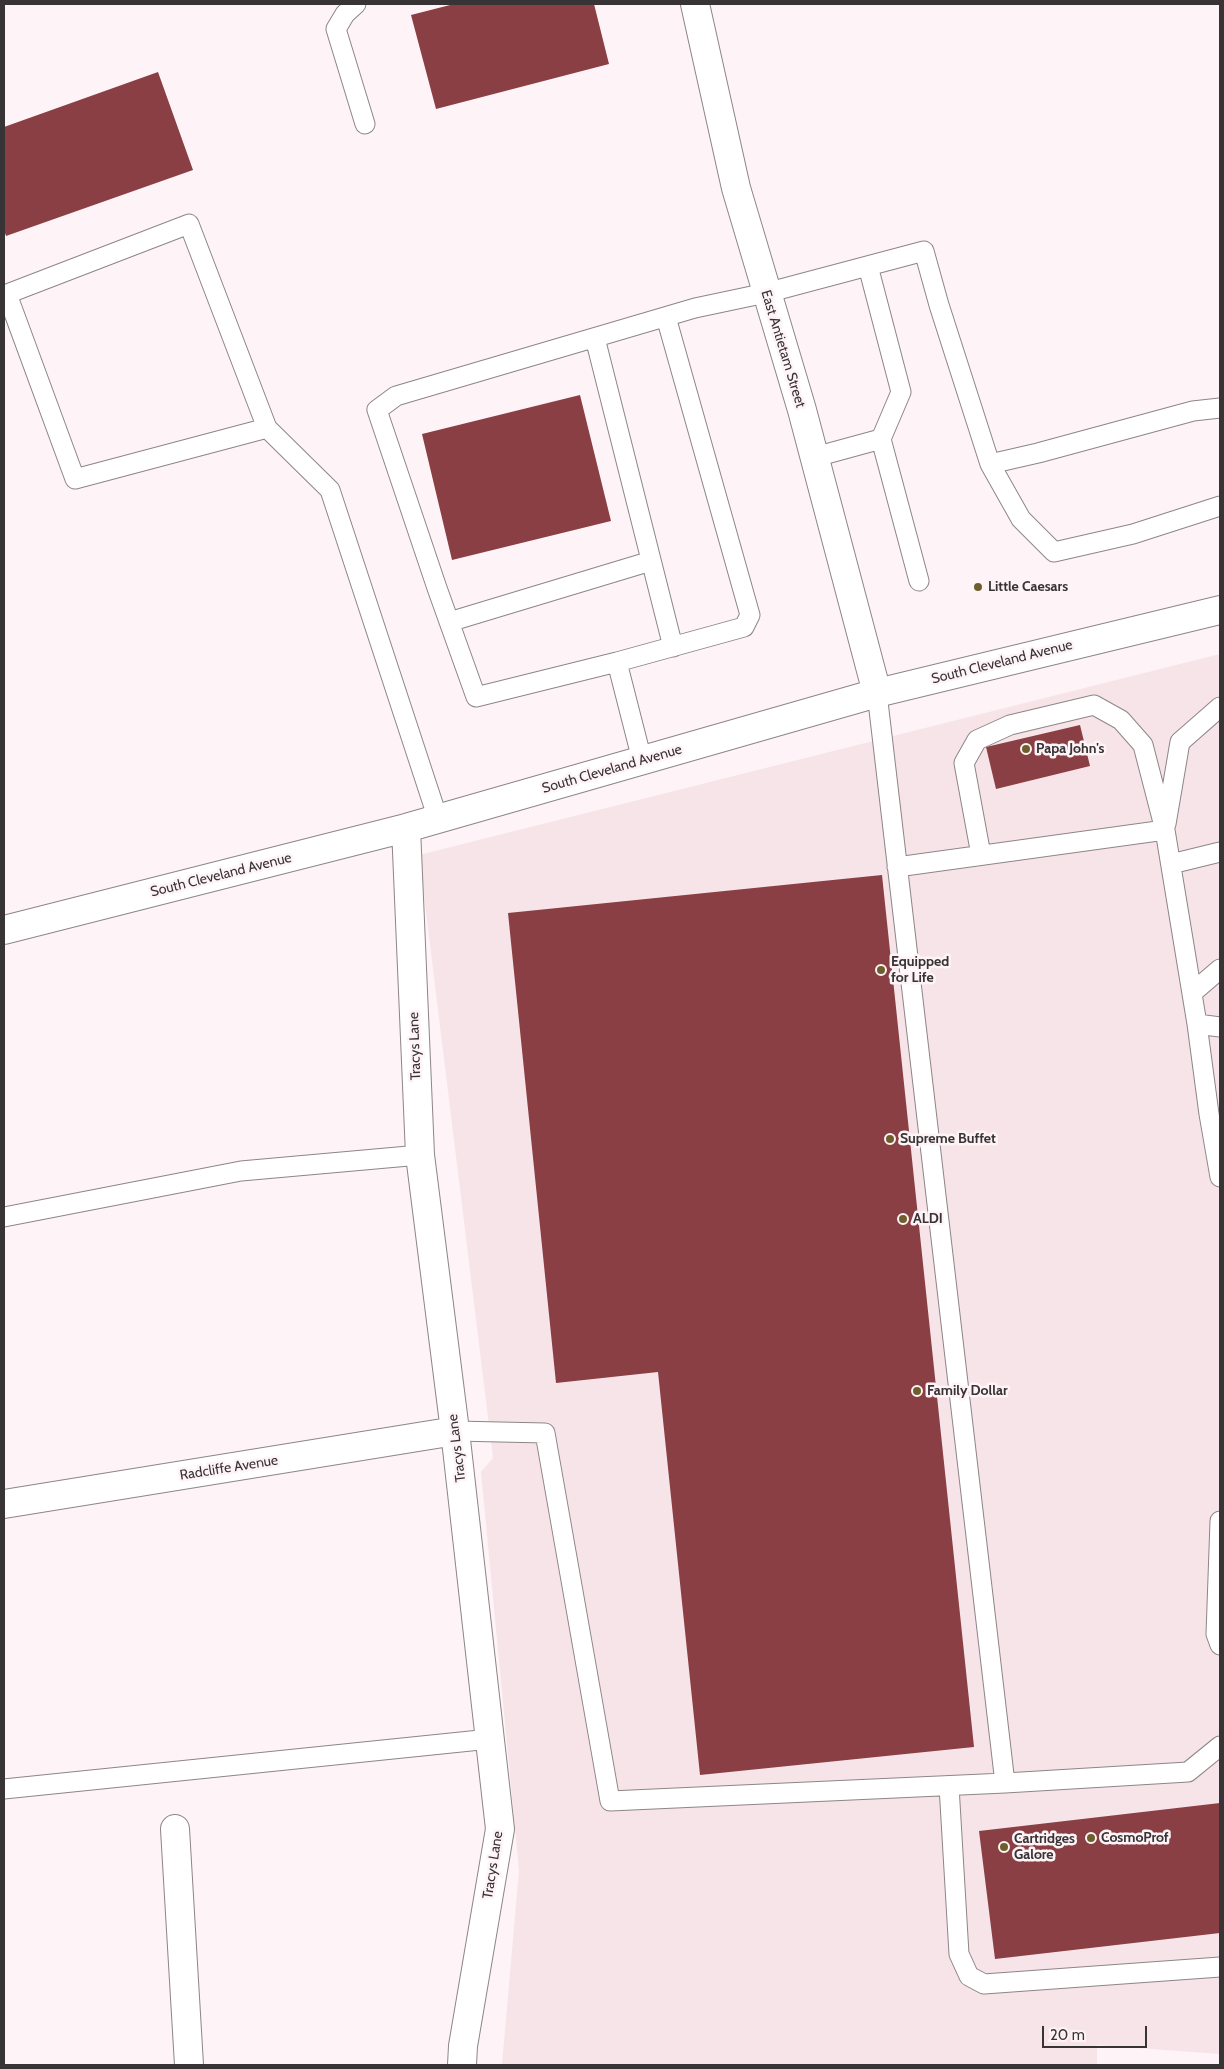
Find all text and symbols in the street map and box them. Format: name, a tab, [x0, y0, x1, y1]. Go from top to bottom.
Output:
street label: East Antietam Street	[757, 288, 809, 410]
place label: Little Caesars	[988, 579, 1068, 595]
marker: Little Caesars	[972, 581, 984, 593]
street label: South Cleveland Avenue	[930, 636, 1074, 688]
street label: South Cleveland Avenue	[540, 741, 684, 797]
place label: Papa John's	[1036, 741, 1105, 757]
marker: Papa John's	[1020, 743, 1032, 755]
street label: South Cleveland Avenue	[149, 849, 293, 901]
place label: Equipped for Life	[891, 954, 949, 986]
marker: Equipped for Life	[875, 964, 887, 976]
street label: Tracys Lane	[405, 1012, 425, 1080]
place label: Supreme Buffet	[900, 1131, 996, 1147]
marker: Supreme Buffet	[884, 1133, 896, 1145]
place label: ALDI	[913, 1211, 943, 1227]
marker: ALDI	[897, 1213, 909, 1225]
place label: Family Dollar	[927, 1383, 1008, 1399]
marker: Family Dollar	[911, 1385, 923, 1397]
street label: Tracys Lane	[444, 1413, 470, 1483]
street label: Radcliffe Avenue	[179, 1452, 279, 1484]
street label: Tracys Lane	[479, 1830, 507, 1900]
place label: CosmoProf	[1101, 1830, 1169, 1846]
place label: Cartridges Galore	[1014, 1831, 1075, 1864]
marker: CosmoProf	[1085, 1832, 1097, 1844]
marker: Cartridges Galore	[998, 1841, 1010, 1853]
scale bar	[1044, 2016, 1149, 2048]
text: 20 m	[1050, 2026, 1085, 2044]

